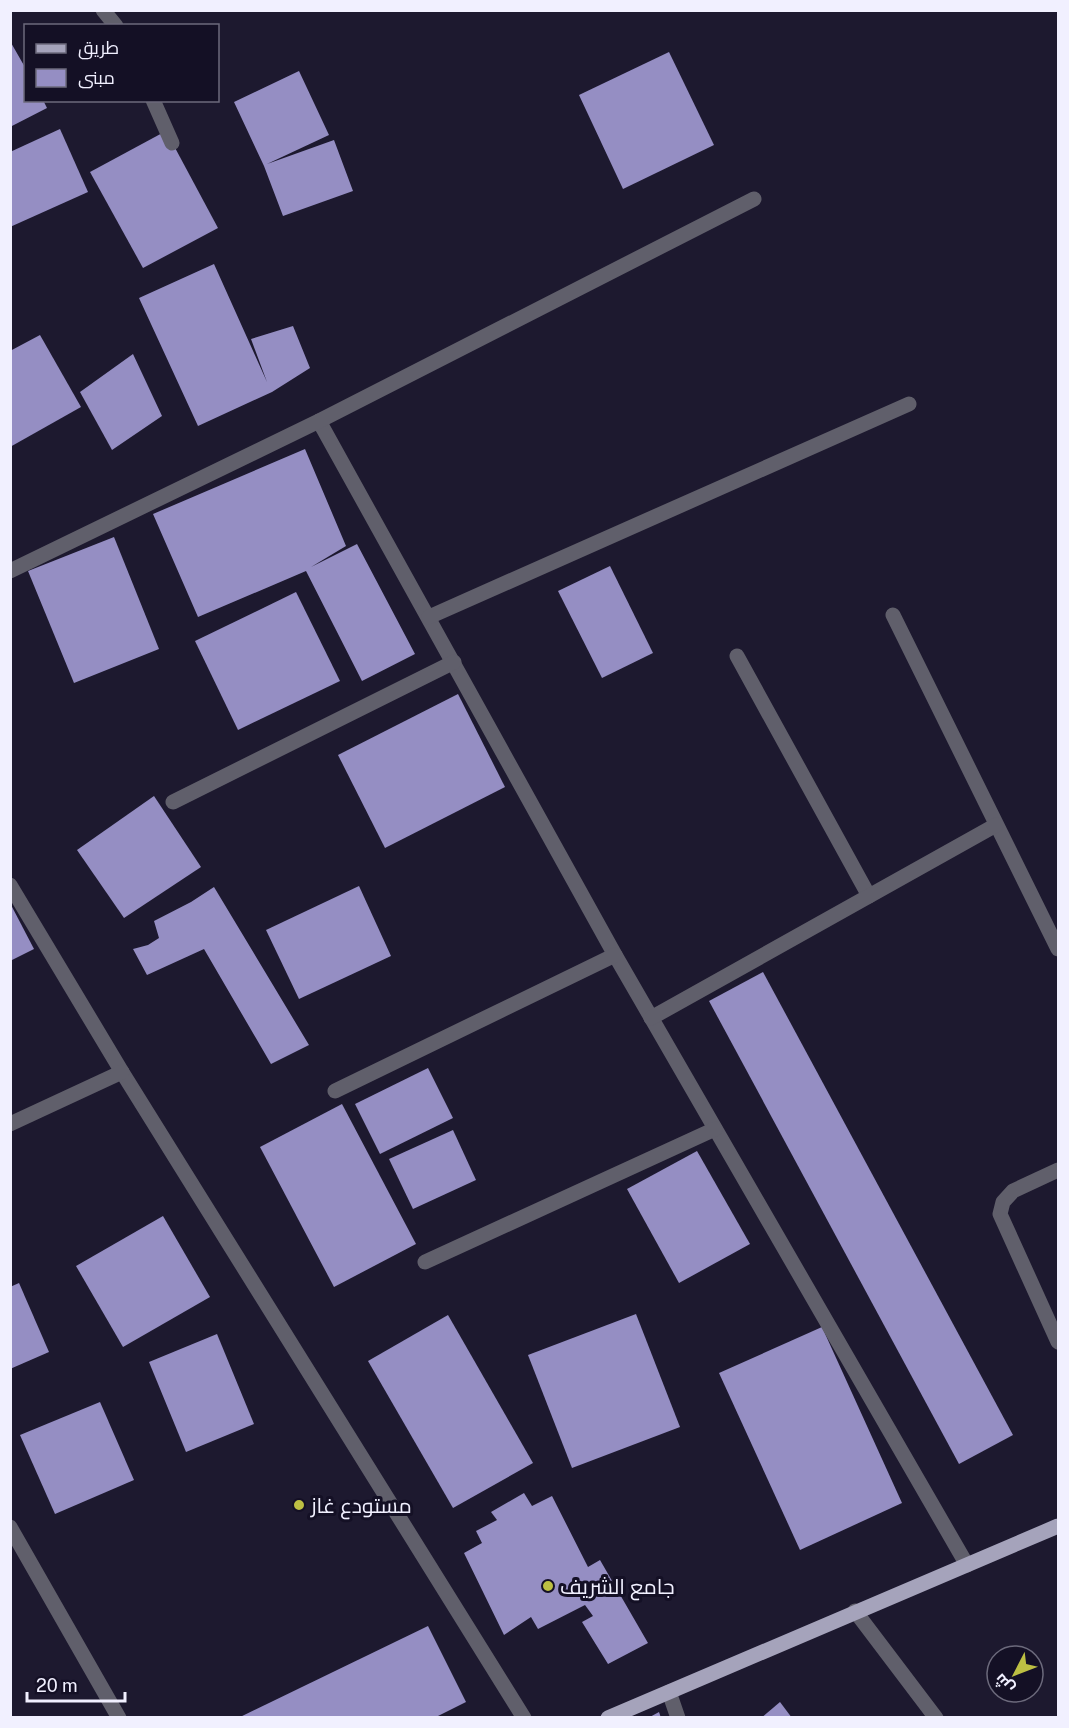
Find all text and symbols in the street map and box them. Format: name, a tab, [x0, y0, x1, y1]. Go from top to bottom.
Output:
legend	[24, 24, 219, 102]
text: طريق	[78, 37, 119, 60]
text: مبنى	[78, 67, 115, 89]
place label: مستودع غاز	[310, 1493, 412, 1520]
marker: مستودع غاز	[292, 1498, 306, 1512]
place label: جامع الشريف	[560, 1574, 675, 1601]
marker: جامع الشريف	[541, 1579, 555, 1593]
north arrow	[985, 1644, 1045, 1704]
scale bar	[27, 1665, 124, 1703]
text: ش	[990, 1670, 1018, 1698]
text: 20 m	[36, 1675, 78, 1696]

